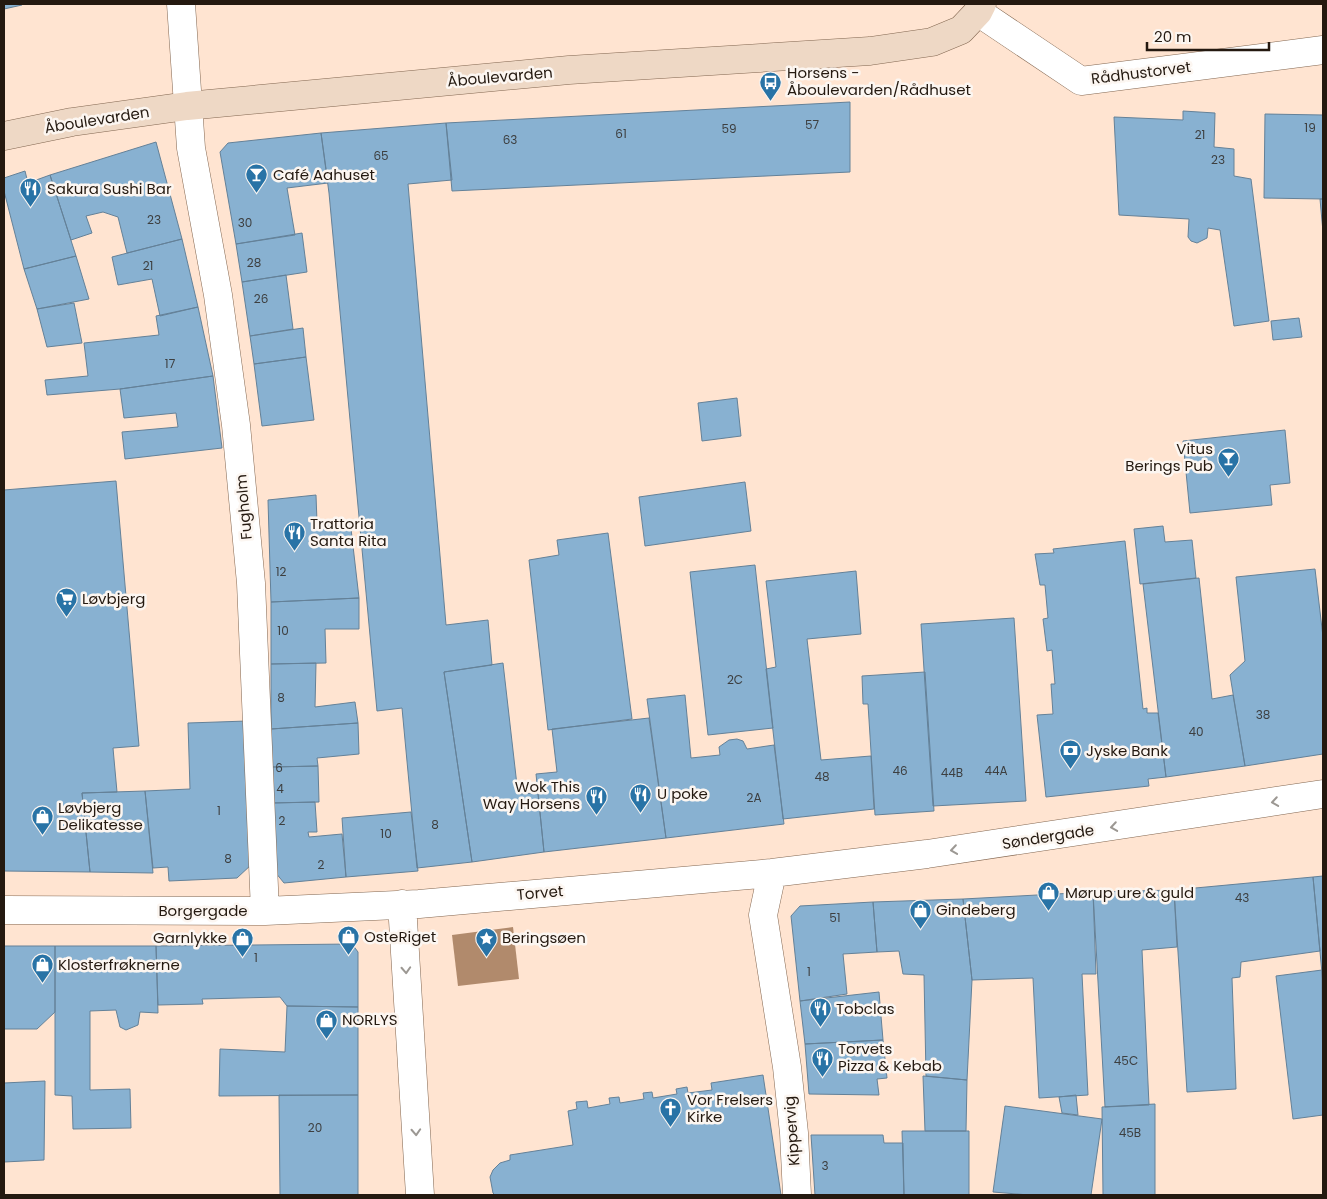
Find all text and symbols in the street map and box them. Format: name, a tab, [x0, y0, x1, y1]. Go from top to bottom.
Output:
scale bar	[1147, 20, 1270, 52]
text: 20 m	[1154, 26, 1192, 47]
street label: Rådhustorvet	[1090, 56, 1192, 89]
street label: Åboulevarden	[446, 61, 553, 92]
place label: Horsens - Åboulevarden/Rådhuset	[787, 62, 971, 100]
bus stop icon: Horsens - Åboulevarden/Rådhuset	[759, 70, 783, 101]
street label: Åboulevarden	[43, 101, 151, 138]
house number: 57	[805, 116, 819, 133]
house number: 19	[1304, 119, 1316, 136]
house number: 59	[721, 120, 737, 137]
house number: 61	[615, 125, 627, 142]
house number: 21	[1195, 126, 1205, 143]
house number: 63	[503, 131, 517, 148]
house number: 65	[373, 147, 389, 164]
house number: 23	[1211, 151, 1225, 168]
bar icon: Café Aahuset	[245, 163, 269, 194]
place label: Café Aahuset	[273, 164, 375, 185]
restaurant icon: Sakura Sushi Bar	[19, 177, 43, 208]
place label: Sakura Sushi Bar	[47, 178, 172, 199]
house number: 23	[147, 211, 161, 228]
house number: 30	[238, 214, 252, 231]
house number: 28	[247, 254, 261, 271]
house number: 21	[143, 257, 153, 274]
house number: 26	[254, 290, 268, 307]
house number: 17	[165, 355, 176, 372]
place label: Vitus Berings Pub	[1125, 438, 1213, 476]
bar icon: Vitus Berings Pub	[1217, 446, 1241, 477]
street label: Fugholm	[230, 473, 257, 541]
place label: Trattoria Santa Rita	[310, 513, 387, 551]
restaurant icon: Trattoria Santa Rita	[282, 521, 306, 552]
house number: 12	[276, 563, 286, 580]
supermarket icon: Løvbjerg	[54, 587, 78, 618]
place label: Løvbjerg	[82, 588, 145, 609]
house number: 10	[277, 622, 289, 639]
house number: 2C	[727, 671, 743, 688]
house number: 8	[277, 689, 285, 706]
house number: 38	[1256, 706, 1270, 723]
house number: 40	[1188, 723, 1204, 740]
bank icon: Jyske Bank	[1058, 739, 1082, 770]
place label: Jyske Bank	[1086, 740, 1168, 761]
house number: 6	[275, 759, 283, 776]
house number: 46	[892, 762, 908, 779]
house number: 44A	[984, 762, 1008, 779]
house number: 44B	[941, 764, 963, 781]
house number: 48	[814, 768, 830, 785]
place label: Wok This Way Horsens	[483, 776, 580, 814]
house number: 4	[276, 780, 284, 797]
restaurant icon: U poke	[629, 782, 653, 813]
place label: U poke	[657, 783, 708, 804]
restaurant icon: Wok This Way Horsens	[584, 784, 608, 815]
house number: 2A	[747, 789, 762, 806]
one-way arrow	[1271, 796, 1279, 806]
place label: Løvbjerg Delikatesse	[58, 797, 143, 835]
house number: 1	[217, 802, 221, 819]
shop icon: Løvbjerg Delikatesse	[30, 805, 54, 836]
house number: 2	[279, 812, 286, 829]
house number: 8	[431, 816, 439, 833]
street label: Søndergade	[1000, 819, 1095, 854]
one-way arrow	[1110, 821, 1119, 831]
house number: 10	[380, 825, 392, 842]
one-way arrow	[949, 845, 958, 855]
house number: 8	[224, 850, 232, 867]
house number: 2	[318, 856, 325, 873]
street label: Torvet	[516, 880, 564, 905]
shop icon: Mørup ure & guld	[1037, 881, 1061, 912]
place label: Mørup ure & guld	[1065, 882, 1194, 903]
house number: 43	[1235, 889, 1249, 906]
shop icon: Gindeberg	[908, 898, 932, 929]
place label: Gindeberg	[936, 899, 1016, 920]
street label: Borgergade	[158, 900, 248, 921]
house number: 51	[829, 909, 841, 926]
shop icon: OsteRiget	[336, 925, 360, 956]
shop icon: Garnlykke	[231, 926, 255, 957]
place label: OsteRiget	[364, 926, 436, 947]
place icon: Beringsøen	[474, 926, 498, 957]
place label: Garnlykke	[153, 927, 227, 948]
place label: Beringsøen	[502, 927, 586, 948]
house number: 1	[254, 949, 258, 966]
shop icon: Klosterfrøknerne	[30, 953, 54, 984]
place label: Klosterfrøknerne	[58, 954, 180, 975]
house number: 1	[807, 963, 811, 980]
one-way arrow	[400, 967, 411, 975]
restaurant icon: Tobclas	[808, 997, 832, 1028]
place label: Tobclas	[836, 998, 895, 1019]
shop icon: NORLYS	[314, 1008, 338, 1039]
place label: NORLYS	[342, 1009, 398, 1030]
place label: Torvets Pizza & Kebab	[838, 1038, 942, 1076]
restaurant icon: Torvets Pizza & Kebab	[810, 1046, 834, 1077]
house number: 45C	[1114, 1052, 1138, 1069]
place label: Vor Frelsers Kirke	[687, 1089, 773, 1127]
street label: Kippervig	[779, 1095, 804, 1167]
church icon: Vor Frelsers Kirke	[659, 1097, 683, 1128]
house number: 20	[308, 1119, 322, 1136]
house number: 45B	[1119, 1124, 1141, 1141]
one-way arrow	[410, 1129, 421, 1137]
house number: 3	[821, 1157, 829, 1174]

